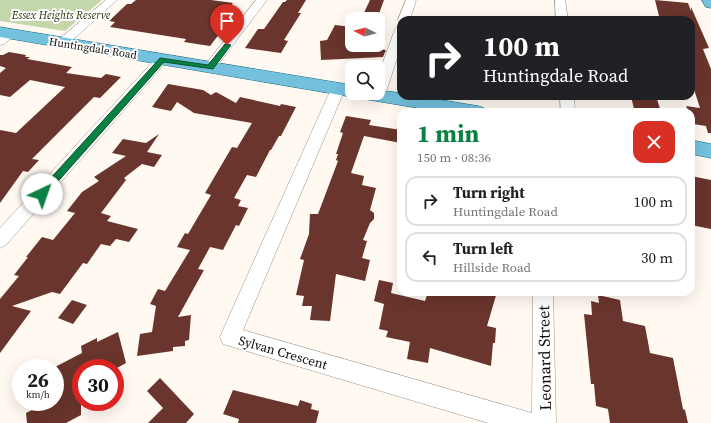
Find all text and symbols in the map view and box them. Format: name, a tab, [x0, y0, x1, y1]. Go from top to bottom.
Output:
pin	[210, 4, 244, 45]
park label: Essex Heights Reserve	[11, 8, 111, 23]
icon: arrive	[216, 10, 238, 32]
north arrow	[345, 12, 385, 52]
map controls	[345, 12, 385, 100]
text: 100 m	[483, 27, 560, 65]
icon: right	[417, 32, 469, 84]
street label: Huntingdale Road	[48, 34, 139, 63]
button: search	[345, 60, 385, 100]
text: Huntingdale Road	[483, 63, 628, 88]
text: 1 min	[417, 117, 479, 150]
button: close	[633, 121, 675, 163]
text: 150 m · 08:36	[417, 149, 491, 166]
position arrow	[21, 173, 63, 215]
text: Turn right	[453, 182, 525, 203]
icon: right	[419, 190, 441, 212]
text: 100 m	[633, 191, 673, 212]
text: Huntingdale Road	[453, 203, 558, 220]
text: Turn left	[453, 238, 513, 259]
icon: left	[419, 246, 441, 268]
text: 30 m	[641, 247, 673, 268]
text: Hillside Road	[453, 259, 531, 276]
street label: Leonard Street	[532, 305, 556, 411]
street label: Sylvan Crescent	[237, 332, 330, 373]
speed limit sign: 30	[72, 359, 124, 411]
text: 26	[27, 366, 49, 394]
text: km/h	[26, 388, 50, 401]

